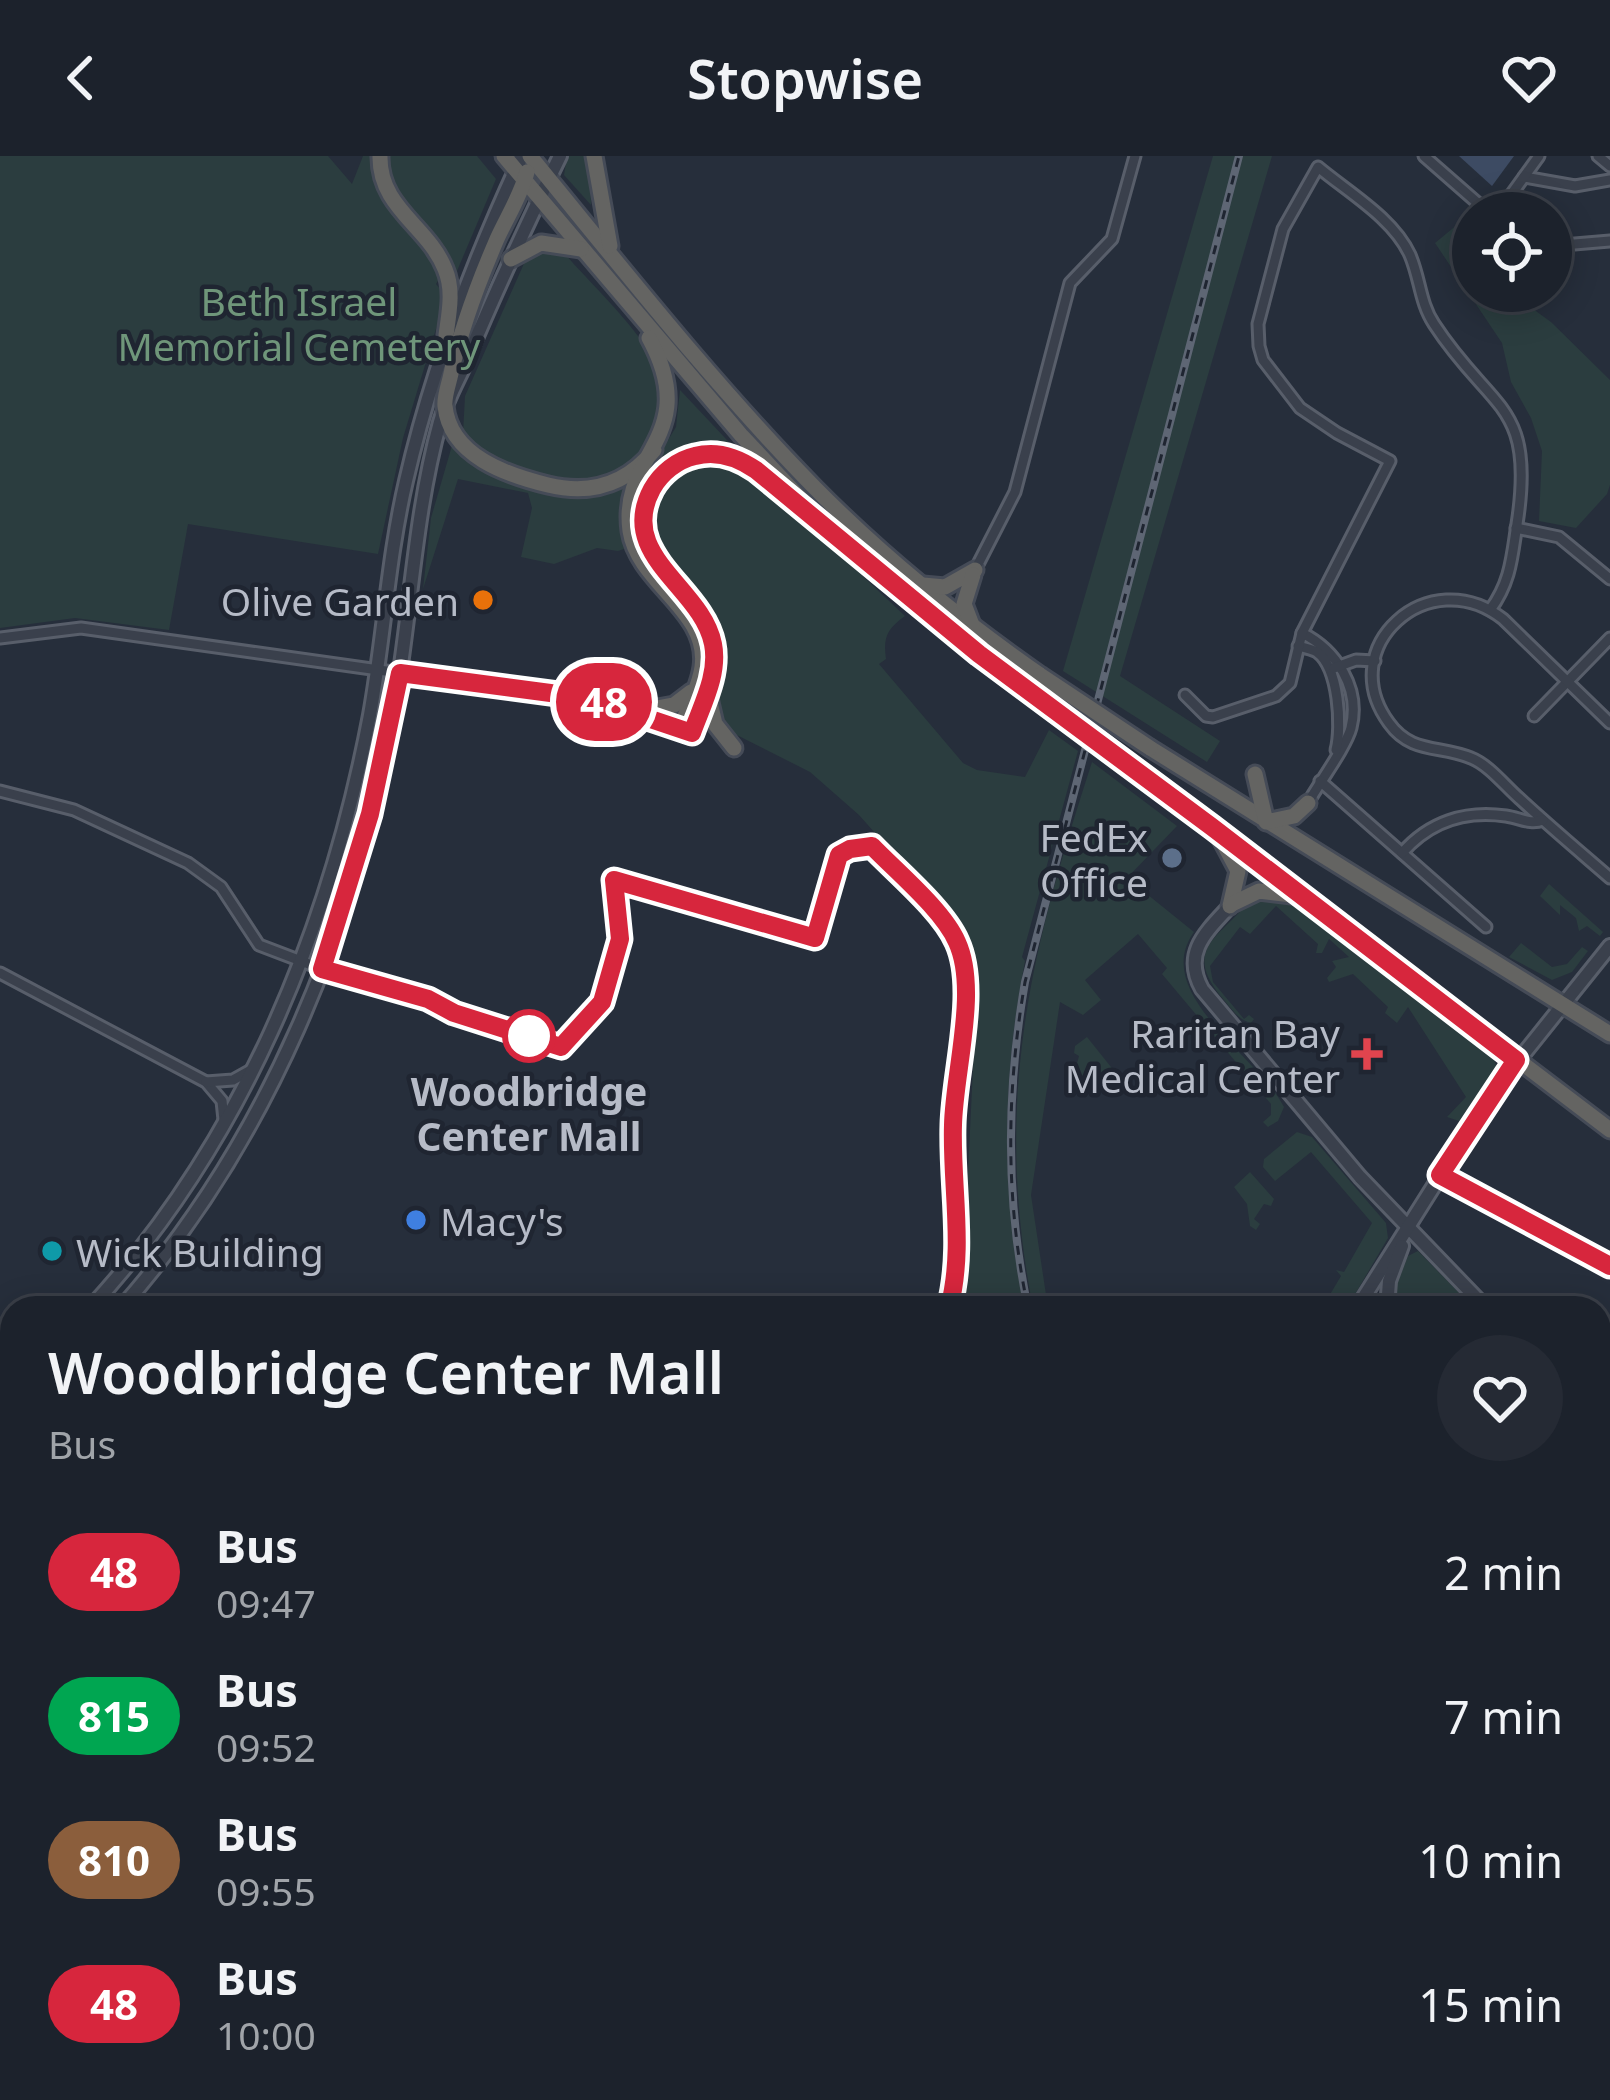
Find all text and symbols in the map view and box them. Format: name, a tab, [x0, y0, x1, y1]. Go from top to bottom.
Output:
text: Stopwise	[687, 41, 923, 115]
icon: back	[48, 45, 114, 111]
icon: heart	[1496, 45, 1562, 111]
map controls	[1452, 192, 1572, 312]
button: locate	[1452, 192, 1572, 312]
park label: Beth Israel Memorial Cemetery	[118, 274, 481, 372]
place label: Olive Garden	[221, 574, 459, 627]
marker: Olive Garden	[470, 587, 496, 613]
line badge: 48	[550, 663, 658, 741]
text: 48	[580, 673, 628, 730]
place label: FedEx Office	[1039, 810, 1148, 908]
marker: FedEx Office	[1159, 845, 1185, 871]
place label: Raritan Bay Medical Center	[1065, 1006, 1340, 1104]
marker: Woodbridge Center Mall	[504, 1011, 554, 1061]
marker: Raritan Bay Medical Center	[1351, 1038, 1383, 1070]
place label: Woodbridge Center Mall	[411, 1064, 647, 1162]
place label: Macy's	[440, 1194, 564, 1247]
marker: Macy's	[403, 1207, 429, 1233]
place label: Wick Building	[76, 1225, 324, 1278]
marker: Wick Building	[39, 1238, 65, 1264]
text: Woodbridge Center Mall	[48, 1333, 724, 1411]
button: heart	[1437, 1335, 1563, 1461]
text: Bus	[48, 1417, 116, 1470]
text: Bus	[216, 1515, 298, 1576]
text: 2 min	[1444, 1542, 1563, 1603]
text: 48	[90, 1543, 138, 1600]
text: 09:47	[216, 1576, 316, 1629]
text: Bus	[216, 1659, 298, 1720]
text: 7 min	[1444, 1686, 1563, 1747]
text: 815	[78, 1687, 150, 1744]
text: 09:52	[216, 1720, 316, 1773]
text: Bus	[216, 1803, 298, 1864]
text: 10 min	[1418, 1830, 1563, 1891]
text: 810	[78, 1831, 150, 1888]
text: 09:55	[216, 1864, 316, 1917]
text: Bus	[216, 1947, 298, 2008]
text: 15 min	[1418, 1974, 1563, 2035]
text: 48	[90, 1975, 138, 2032]
text: 10:00	[216, 2008, 316, 2061]

